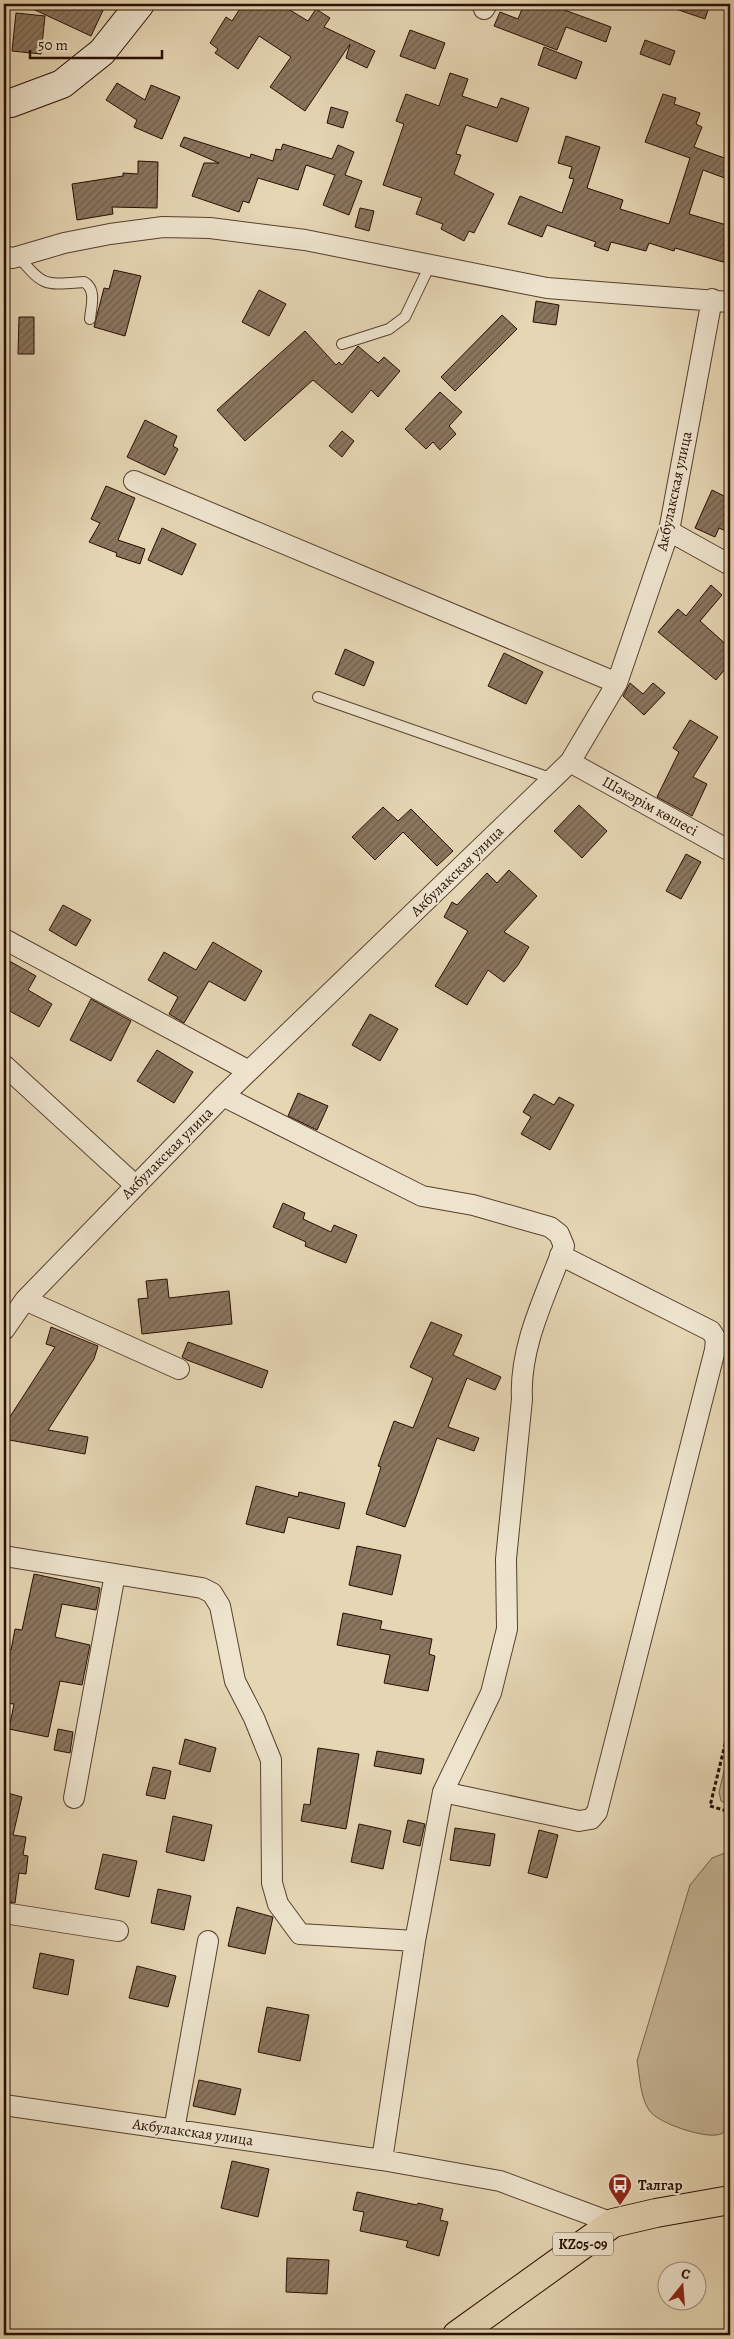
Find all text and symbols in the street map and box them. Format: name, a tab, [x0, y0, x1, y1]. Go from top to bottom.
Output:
scale bar	[30, 28, 162, 60]
text: 50 m	[38, 35, 68, 55]
street label: Акбулакская улица	[651, 429, 696, 554]
street label: Шәкәрім көшесі	[598, 771, 702, 841]
street label: Акбулакская улица	[405, 821, 508, 921]
street label: Акбулакская улица	[116, 1103, 217, 1204]
street label: Акбулакская улица	[130, 2113, 255, 2150]
bus stop icon: Талгар	[607, 2172, 633, 2206]
place label: Талгар	[638, 2175, 682, 2195]
road number: KZ05-09	[553, 2232, 613, 2256]
north arrow	[656, 2262, 706, 2312]
text: С	[679, 2264, 693, 2285]

